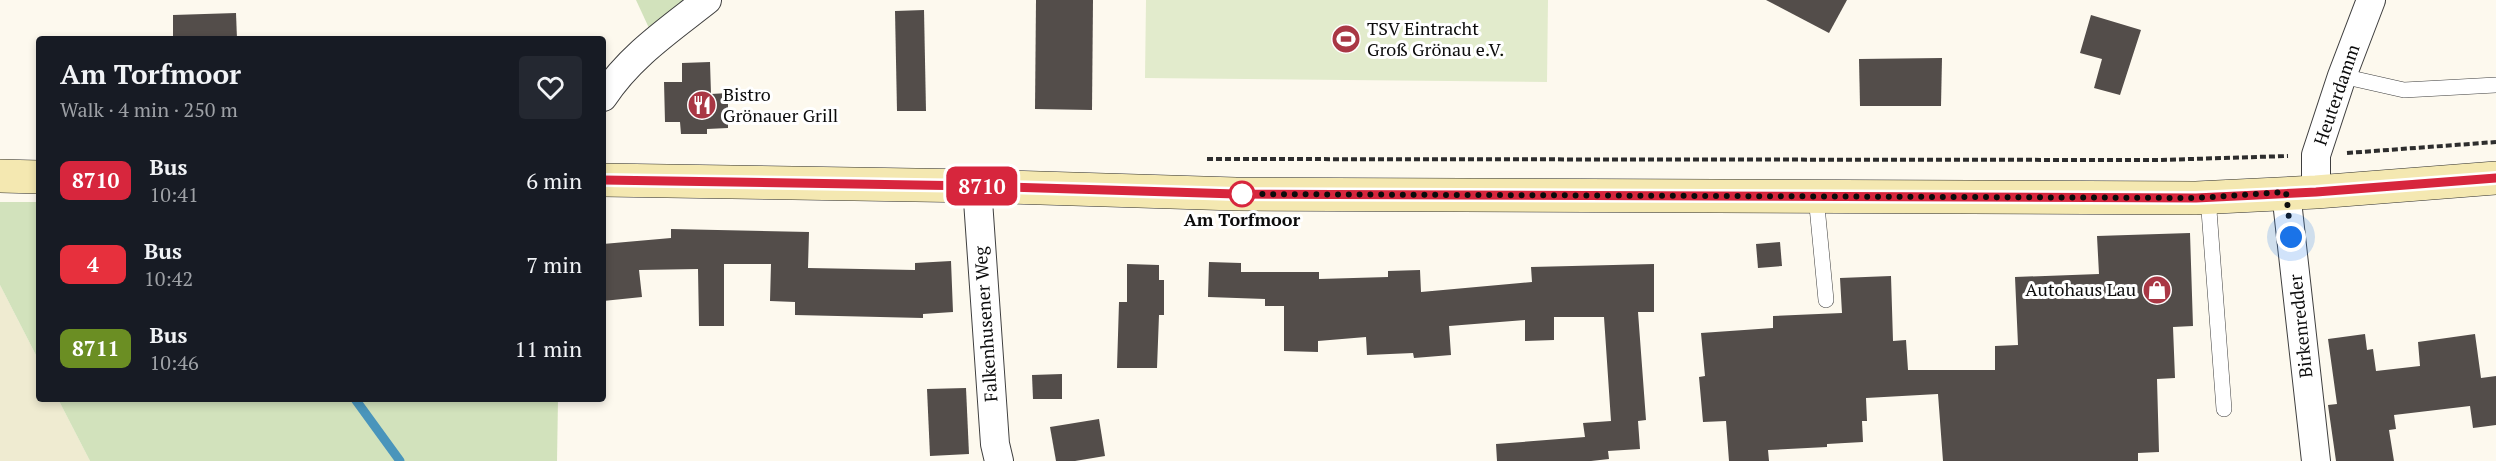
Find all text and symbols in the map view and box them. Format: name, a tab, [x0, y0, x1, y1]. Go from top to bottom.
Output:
place label: TSV Eintracht Groß Grönau e.V.	[1367, 16, 1504, 61]
sports icon: TSV Eintracht Groß Grönau e.V.	[1330, 23, 1362, 55]
street label: Heuterdamm	[2308, 41, 2365, 148]
text: Am Torfmoor	[60, 55, 241, 92]
button: heart	[519, 56, 582, 119]
place label: Bistro Grönauer Grill	[723, 82, 838, 127]
restaurant icon: Bistro Grönauer Grill	[686, 89, 718, 121]
text: Walk · 4 min · 250 m	[60, 96, 238, 123]
text: Bus	[149, 152, 187, 181]
text: 8710	[72, 166, 119, 194]
text: 6 min	[526, 166, 582, 195]
line badge: 8710	[940, 166, 1024, 206]
text: 8710	[958, 172, 1006, 200]
text: 10:41	[149, 181, 199, 208]
marker: Am Torfmoor	[1229, 181, 1255, 207]
place label: Am Torfmoor	[1184, 207, 1300, 231]
your location	[2276, 222, 2306, 252]
text: Bus	[144, 236, 182, 265]
street label: Falkenhusener Weg	[968, 245, 1002, 403]
text: 4	[87, 250, 99, 278]
text: 7 min	[526, 250, 582, 279]
text: 10:42	[144, 265, 193, 292]
street label: Birkenredder	[2283, 273, 2317, 379]
shop icon: Autohaus Lau	[2141, 274, 2173, 306]
place label: Autohaus Lau	[2025, 277, 2136, 301]
text: Bus	[149, 320, 187, 349]
text: 8711	[72, 334, 119, 362]
text: 11 min	[515, 334, 582, 363]
text: 10:46	[149, 349, 199, 376]

